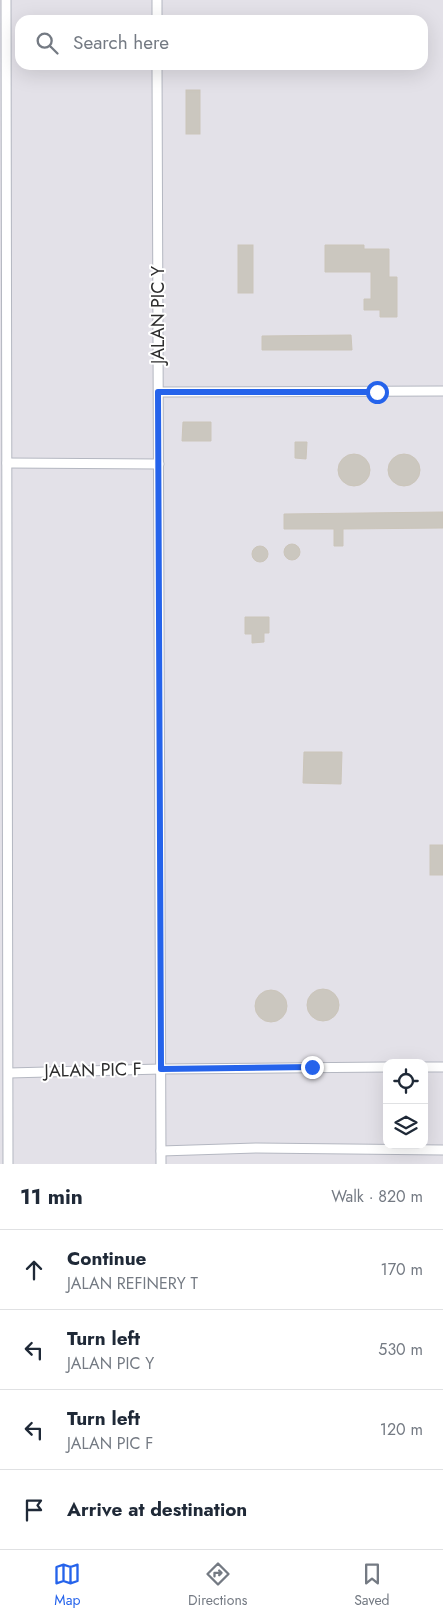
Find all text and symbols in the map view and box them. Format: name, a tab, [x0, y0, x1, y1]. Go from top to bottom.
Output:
search box	[15, 15, 428, 70]
icon: search	[33, 29, 61, 57]
text: Search here	[73, 29, 169, 56]
street label: JALAN PIC Y	[145, 265, 171, 366]
route start	[366, 381, 389, 404]
street label: JALAN PIC F	[42, 1056, 142, 1084]
route end	[301, 1056, 324, 1079]
map controls	[383, 1059, 428, 1149]
button: locate	[383, 1059, 428, 1104]
button: layers	[383, 1104, 428, 1149]
text: 11 min	[20, 1182, 83, 1212]
text: Walk · 820 m	[331, 1185, 423, 1208]
text: Continue	[67, 1245, 146, 1272]
icon: ahead	[20, 1256, 48, 1284]
text: 170 m	[381, 1258, 423, 1281]
text: JALAN REFINERY T	[67, 1272, 198, 1295]
text: Turn left	[67, 1325, 140, 1352]
icon: left	[20, 1336, 48, 1364]
text: 530 m	[378, 1338, 423, 1361]
text: JALAN PIC Y	[67, 1352, 154, 1375]
text: Turn left	[67, 1405, 140, 1432]
icon: left	[20, 1416, 48, 1444]
text: 120 m	[380, 1418, 423, 1441]
text: JALAN PIC F	[67, 1432, 153, 1455]
icon: arrive	[20, 1496, 48, 1524]
text: Arrive at destination	[67, 1496, 247, 1523]
tab: Map	[53, 1560, 81, 1610]
tab: Directions	[188, 1560, 247, 1610]
tab: Saved	[354, 1560, 390, 1610]

